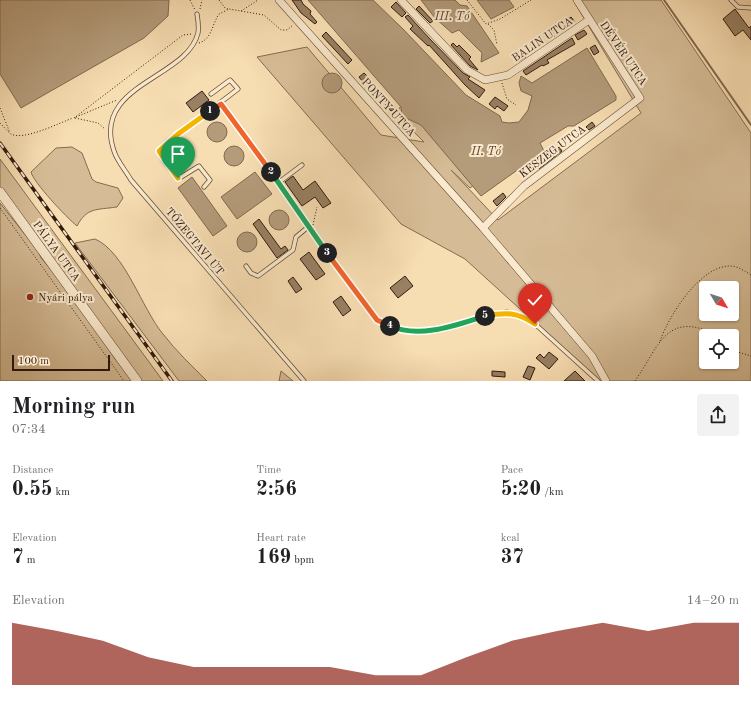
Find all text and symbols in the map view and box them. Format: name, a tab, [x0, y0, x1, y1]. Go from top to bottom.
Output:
water label: III. Tó	[434, 11, 470, 23]
street label: BALIN UTCA	[511, 16, 576, 65]
street label: DÉVÉR UTCA	[597, 19, 650, 88]
street label: PONTY UTCA	[359, 77, 417, 140]
pin: 1	[200, 101, 220, 121]
text: 1	[207, 105, 213, 116]
street label: KESZEG UTCA	[518, 123, 589, 181]
pin	[161, 137, 195, 178]
icon: arrive	[167, 143, 189, 165]
water label: II. Tó	[470, 146, 502, 158]
pin: 2	[261, 162, 281, 182]
text: 2	[268, 166, 274, 177]
street label: TŐZEGTAVI ÚT	[163, 205, 227, 278]
street label: PÁLYA UTCA	[30, 218, 83, 285]
pin: 3	[317, 243, 337, 263]
text: 3	[324, 247, 330, 258]
north arrow	[699, 281, 739, 321]
map controls	[699, 281, 739, 369]
pin	[518, 283, 552, 324]
icon: check	[524, 289, 546, 311]
marker: Nyári pálya	[25, 292, 35, 302]
place label: Nyári pálya	[38, 293, 94, 304]
pin: 5	[475, 306, 495, 326]
text: 5	[482, 310, 488, 321]
pin: 4	[380, 316, 400, 336]
text: 4	[387, 320, 393, 331]
button: locate	[699, 329, 739, 369]
scale bar	[12, 353, 110, 372]
text: 100 m	[18, 356, 49, 367]
button: share	[697, 394, 739, 436]
text: Morning run	[12, 396, 135, 418]
text: 07:34	[12, 423, 46, 436]
text: Distance	[12, 465, 53, 476]
text: Time	[256, 465, 281, 476]
text: Pace	[501, 465, 523, 476]
text: 0.55	[12, 480, 52, 500]
text: 2:56	[256, 480, 297, 500]
text: 5:20	[501, 480, 541, 500]
text: km	[52, 487, 70, 498]
text: /km	[541, 487, 564, 498]
text: Elevation	[12, 533, 57, 544]
text: Heart rate	[256, 533, 306, 544]
text: kcal	[501, 533, 520, 544]
text: 7	[12, 548, 24, 568]
text: 169	[256, 548, 291, 568]
text: 37	[501, 548, 524, 568]
text: m	[24, 555, 35, 566]
text: bpm	[291, 555, 314, 566]
text: Elevation	[12, 594, 65, 607]
text: 14–20 m	[687, 594, 739, 607]

